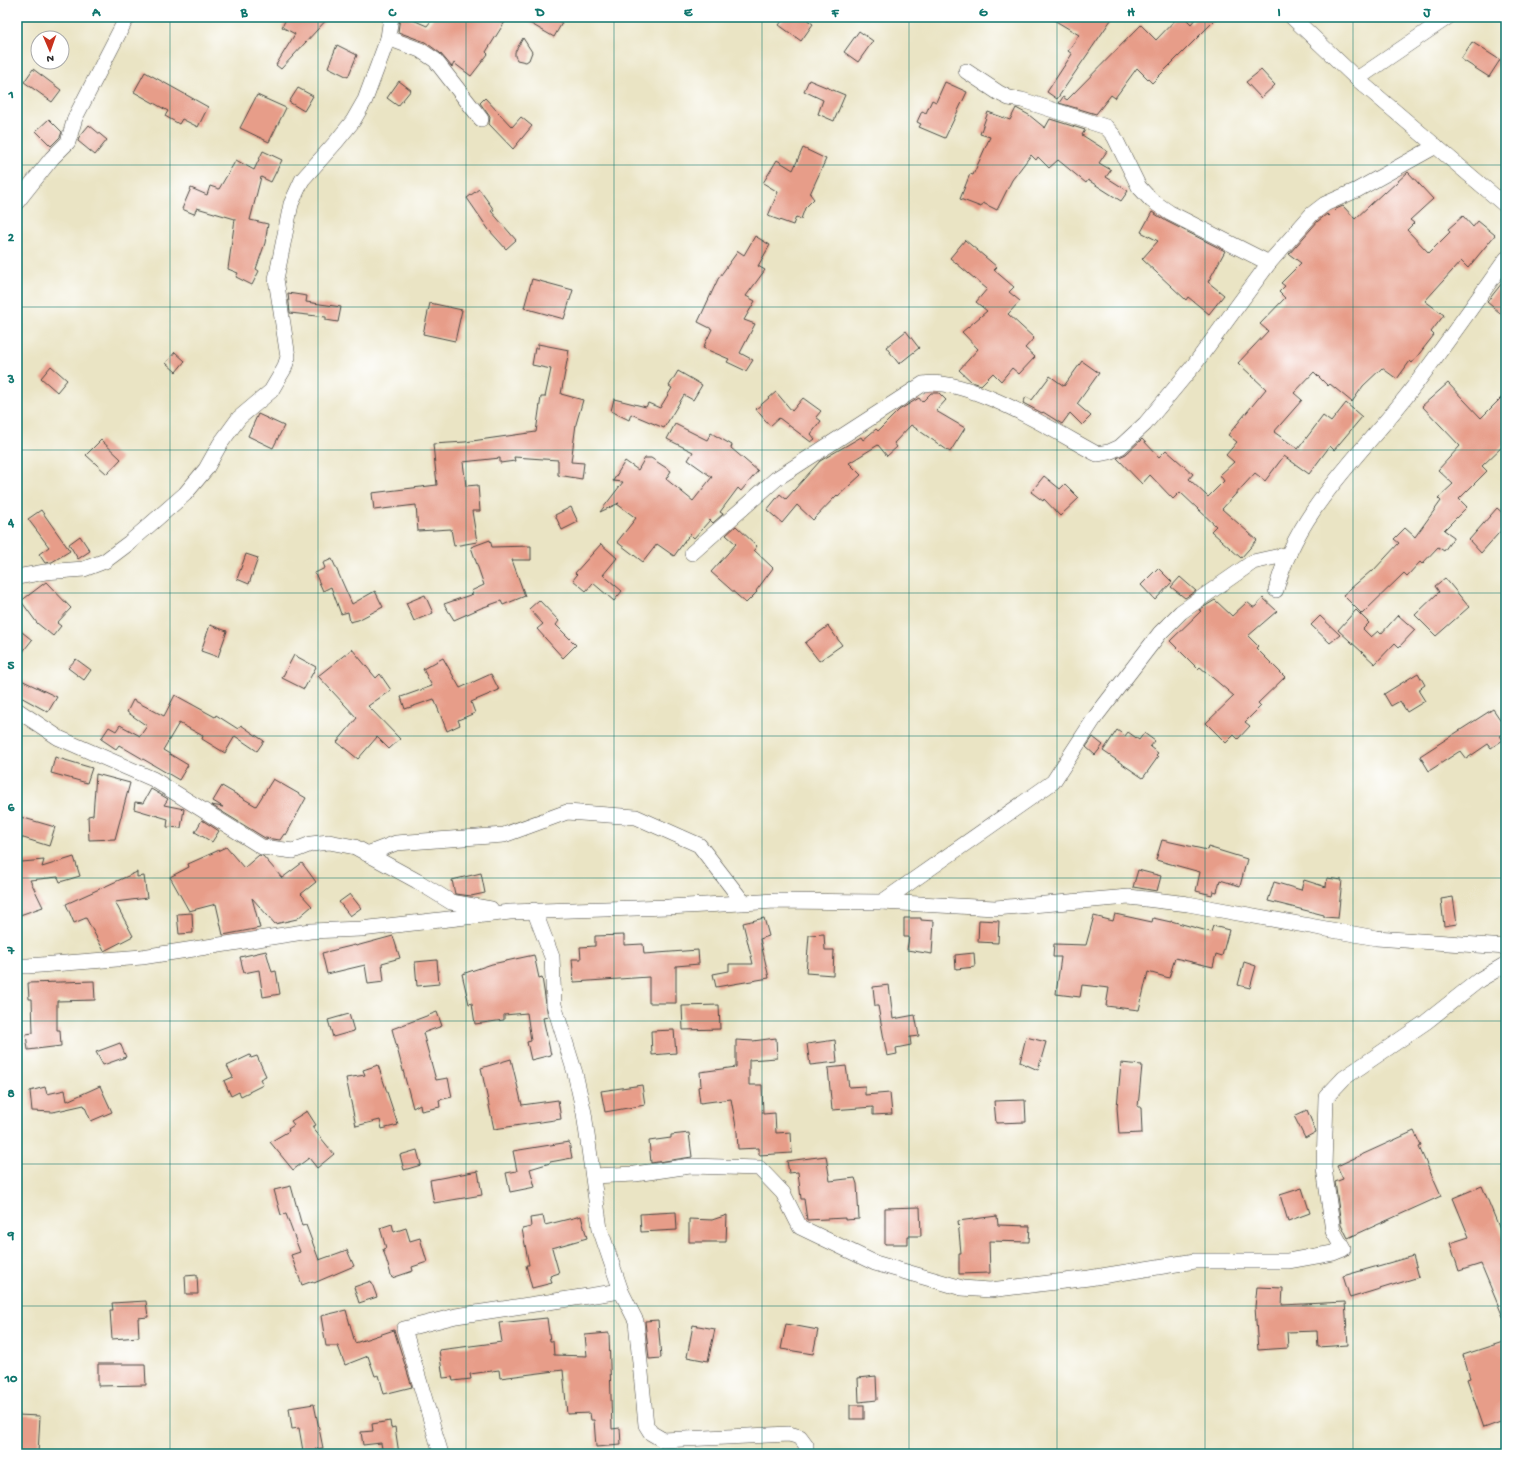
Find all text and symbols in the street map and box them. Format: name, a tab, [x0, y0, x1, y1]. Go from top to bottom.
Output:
text: A	[91, 6, 101, 21]
text: B	[240, 6, 249, 21]
text: C	[387, 6, 397, 21]
text: D	[535, 6, 545, 21]
text: E	[684, 6, 693, 21]
text: F	[831, 6, 840, 21]
text: G	[979, 6, 988, 21]
text: H	[1127, 6, 1135, 21]
text: I	[1277, 6, 1281, 21]
text: J	[1423, 6, 1432, 21]
north arrow	[30, 30, 70, 70]
text: N	[46, 52, 54, 64]
text: 1	[7, 88, 14, 103]
text: 2	[8, 231, 15, 246]
text: 3	[7, 373, 15, 388]
text: 4	[7, 516, 15, 531]
text: 5	[8, 659, 15, 674]
text: 6	[8, 801, 15, 816]
text: 7	[7, 944, 16, 959]
text: 8	[7, 1087, 15, 1102]
text: 9	[7, 1229, 15, 1244]
text: 10	[4, 1372, 18, 1387]

